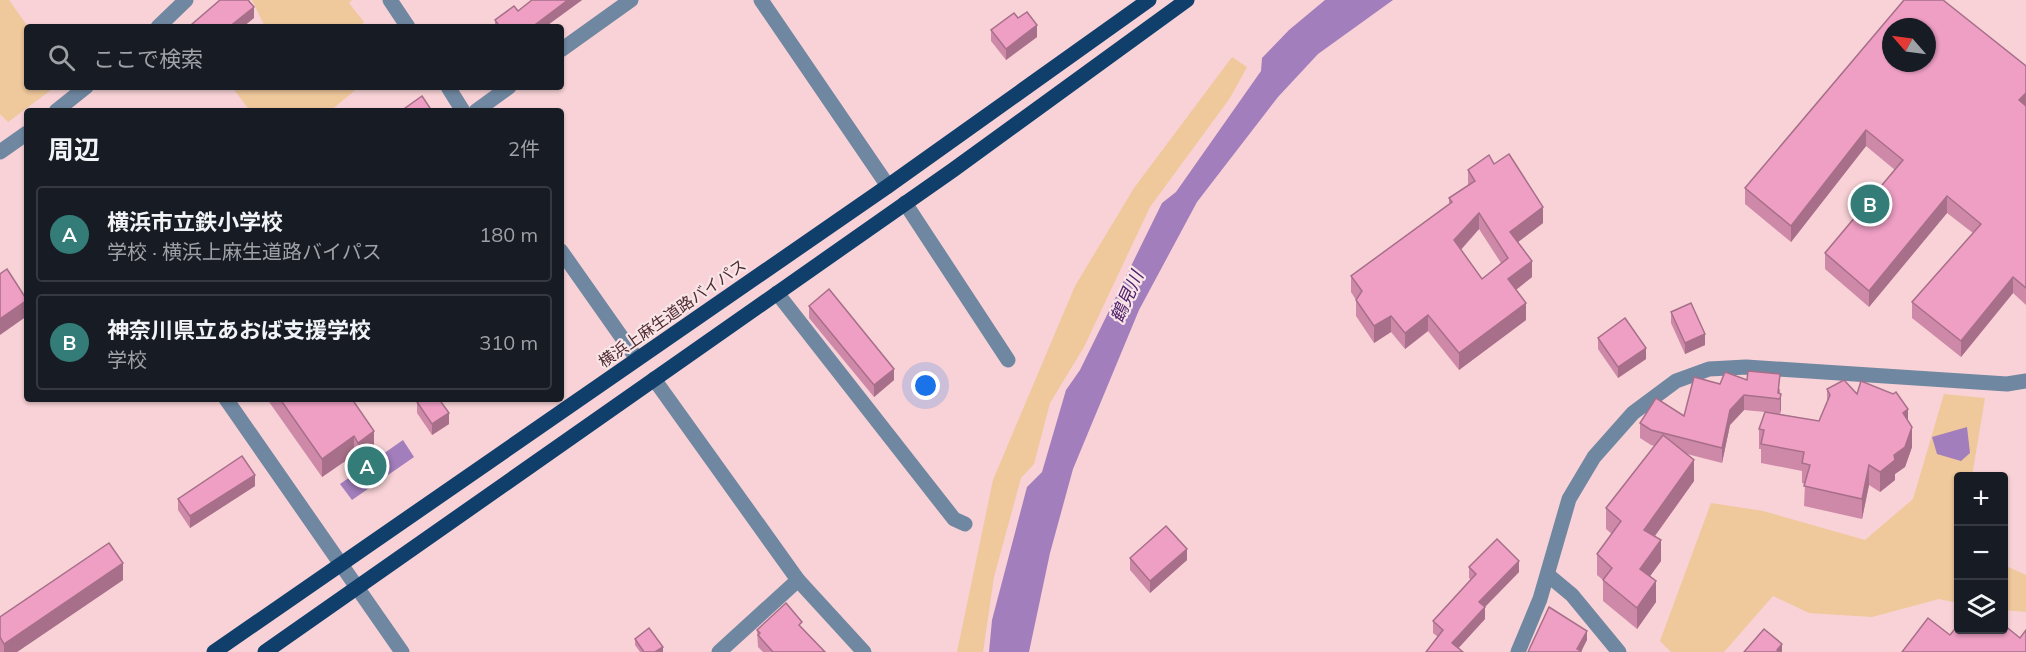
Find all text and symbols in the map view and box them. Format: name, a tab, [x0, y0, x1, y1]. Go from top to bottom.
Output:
north arrow	[1882, 18, 1936, 72]
search box	[24, 24, 564, 90]
icon: search	[45, 41, 78, 74]
text: ここで検索	[93, 45, 203, 73]
text: 周辺	[48, 133, 100, 166]
text: 2件	[508, 136, 540, 161]
pin: B	[1850, 182, 1890, 226]
text: 横浜市立鉄小学校	[107, 208, 283, 236]
text: A	[62, 222, 77, 247]
text: 180 m	[479, 222, 538, 247]
text: 学校 · 横浜上麻生道路バイパス	[107, 239, 382, 264]
street label: 横浜上麻生道路バイパス	[594, 254, 750, 372]
water label: 鶴見川	[1105, 266, 1149, 326]
text: 神奈川県立あおば支援学校	[107, 316, 371, 344]
text: B	[63, 330, 76, 355]
text: 310 m	[479, 330, 538, 355]
text: 学校	[107, 347, 147, 372]
your location	[911, 371, 940, 400]
pin: A	[348, 444, 386, 488]
map controls	[1954, 472, 2008, 634]
button: +	[1954, 472, 2008, 526]
button: −	[1954, 526, 2008, 580]
button: layers	[1954, 580, 2008, 634]

